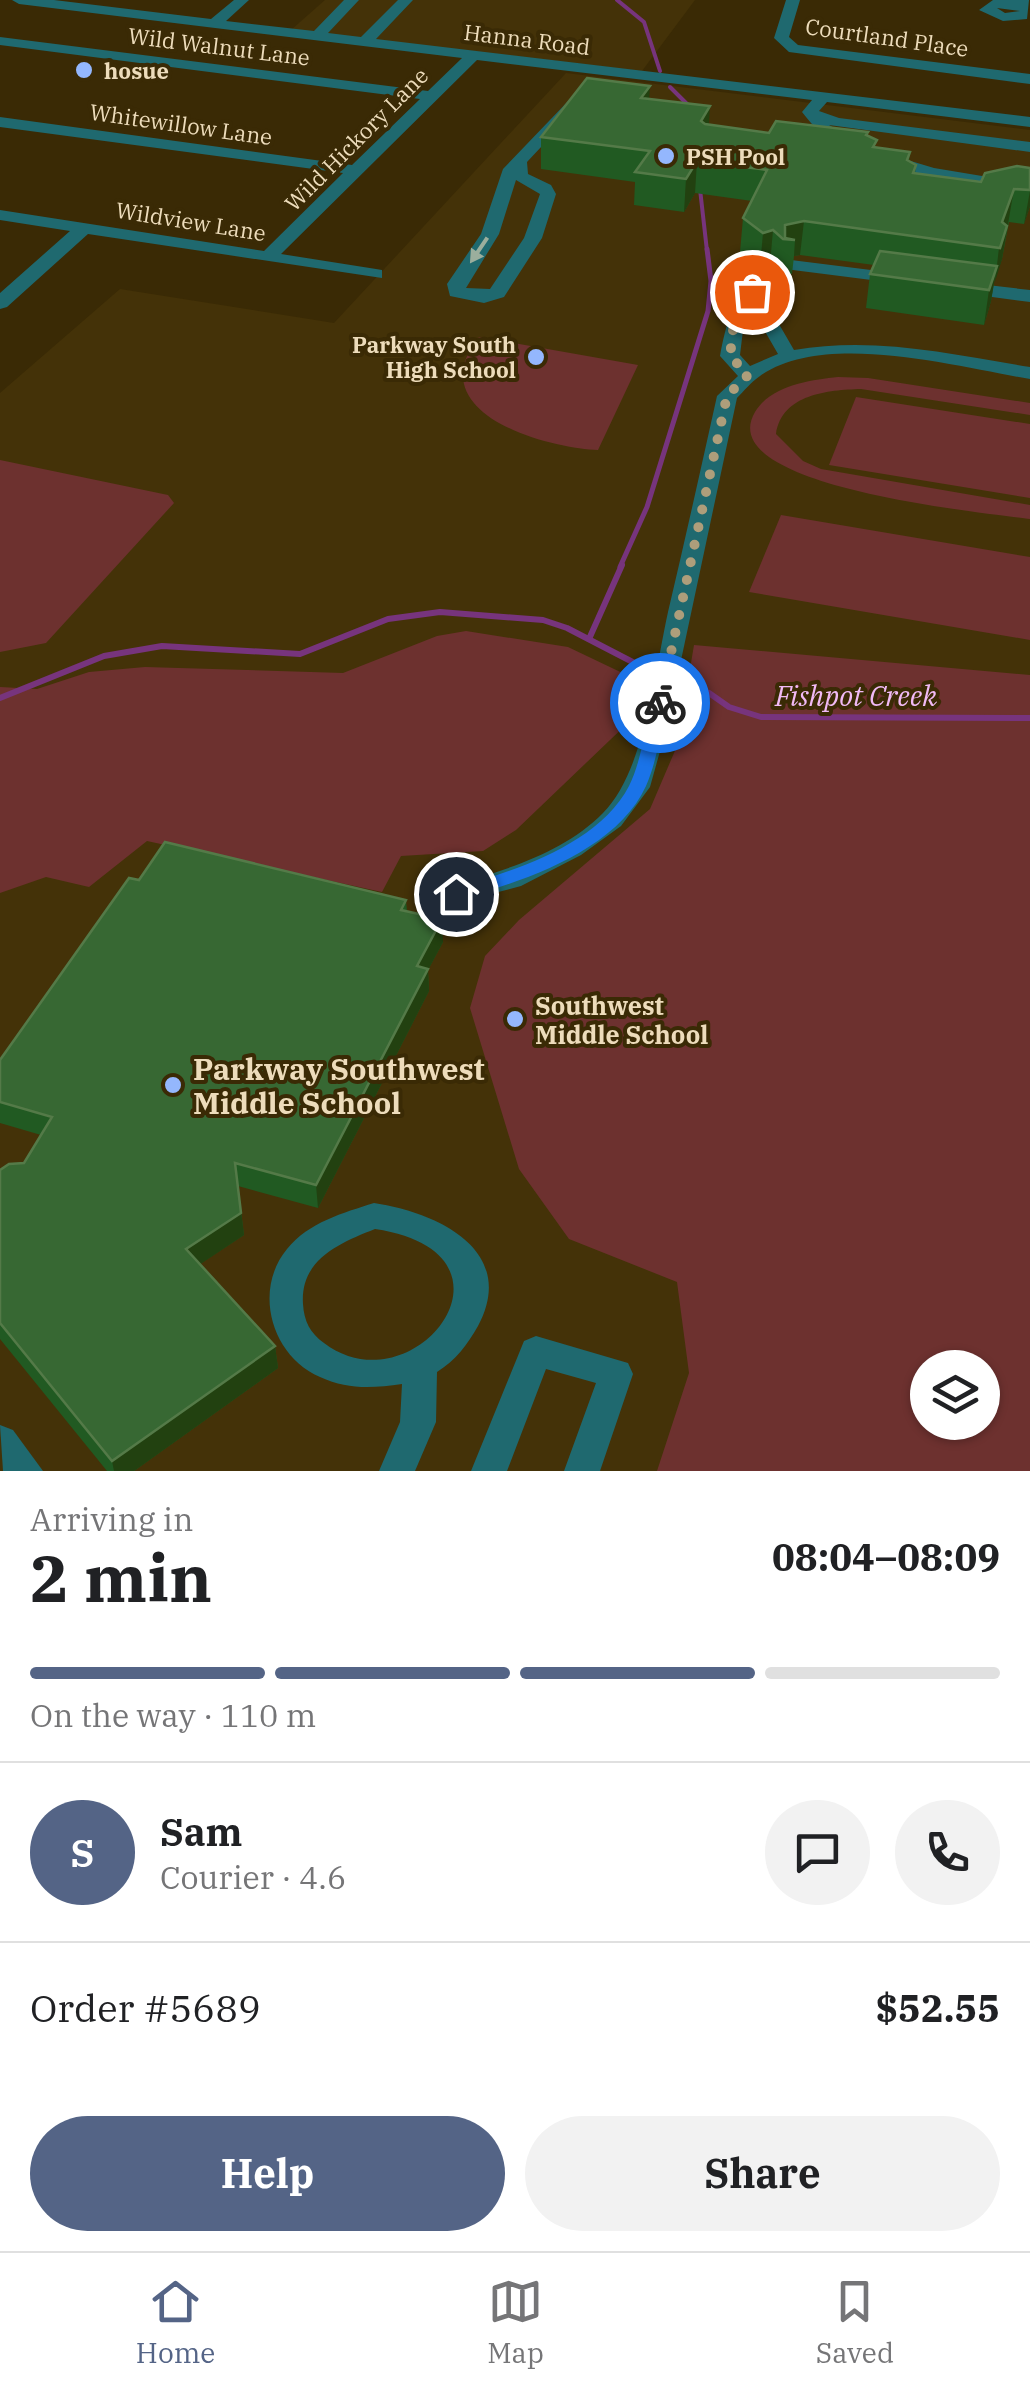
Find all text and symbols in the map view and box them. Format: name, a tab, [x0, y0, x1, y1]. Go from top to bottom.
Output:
street label: Courtland Place	[804, 11, 970, 63]
street label: Hanna Road	[462, 17, 592, 61]
street label: Wild Walnut Lane	[126, 20, 312, 72]
place label: hosue	[104, 56, 169, 85]
marker: hosue	[73, 59, 95, 81]
street label: Wild Hickory Lane	[278, 61, 434, 217]
street label: Whitewillow Lane	[88, 97, 274, 151]
place label: PSH Pool	[686, 142, 785, 171]
marker: PSH Pool	[655, 145, 677, 167]
street label: Wildview Lane	[114, 195, 268, 247]
one-way arrow	[471, 236, 489, 263]
pin	[710, 250, 795, 335]
icon: bag	[725, 265, 780, 320]
place label: Parkway South High School	[352, 330, 516, 384]
marker: Parkway South High School	[525, 346, 547, 368]
courier	[610, 653, 710, 753]
icon: bike	[633, 676, 688, 731]
water label: Fishpot Creek	[774, 677, 937, 714]
pin	[414, 852, 499, 937]
icon: home	[429, 867, 484, 922]
place label: Southwest Middle School	[535, 989, 708, 1051]
marker: Southwest Middle School	[504, 1008, 526, 1030]
place label: Parkway Southwest Middle School	[193, 1049, 485, 1122]
marker: Parkway Southwest Middle School	[162, 1074, 184, 1096]
map controls	[910, 1350, 1000, 1440]
button: layers	[910, 1350, 1000, 1440]
text: Arriving in	[30, 1498, 193, 1540]
text: 08:04–08:09	[772, 1532, 1000, 1581]
text: 2 min	[30, 1535, 212, 1620]
text: On the way · 110 m	[30, 1694, 316, 1736]
button: chat	[765, 1800, 870, 1905]
button: phone	[895, 1800, 1000, 1905]
text: Sam	[160, 1807, 243, 1856]
text: S	[71, 1828, 94, 1877]
text: Courier · 4.6	[160, 1856, 346, 1898]
text: Order #5689	[30, 1983, 261, 2032]
text: $52.55	[875, 1983, 1000, 2032]
button: Help	[30, 2116, 505, 2231]
button: Share	[525, 2116, 1000, 2231]
tab: Home	[136, 2274, 215, 2371]
tab: Map	[487, 2274, 544, 2371]
tab: Saved	[816, 2274, 894, 2371]

